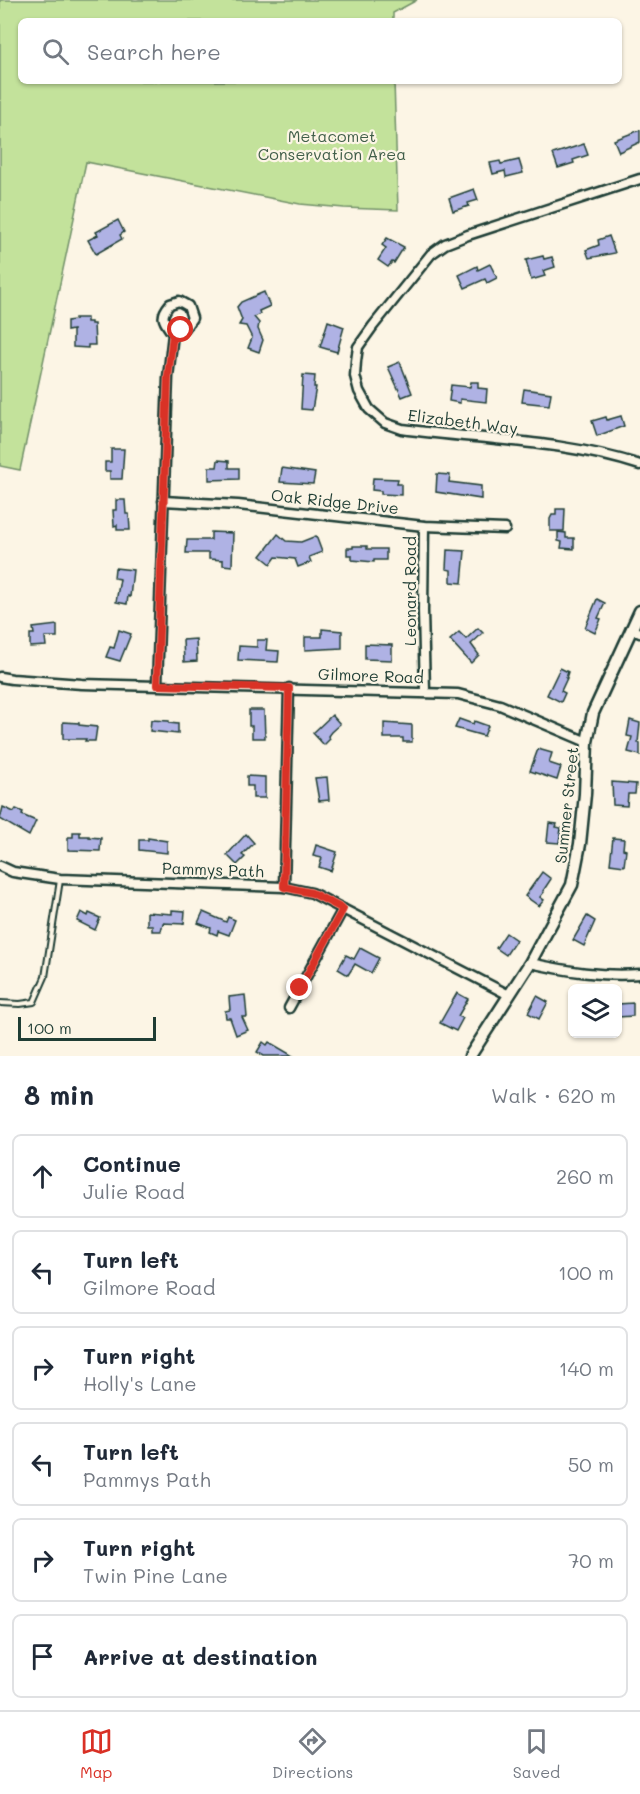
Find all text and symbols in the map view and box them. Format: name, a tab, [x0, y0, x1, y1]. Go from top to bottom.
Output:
search box	[18, 18, 622, 84]
icon: search	[39, 35, 72, 68]
text: Search here	[87, 37, 221, 66]
park label: Metacomet Conservation Area	[258, 125, 406, 164]
route start	[167, 316, 193, 342]
street label: Elizabeth Way	[407, 404, 519, 438]
street label: Oak Ridge Drive	[270, 484, 400, 518]
street label: Leonard Road	[399, 536, 420, 646]
street label: Gilmore Road	[318, 663, 424, 687]
street label: Summer Street	[549, 746, 583, 864]
street label: Pammys Path	[162, 857, 264, 881]
route end	[286, 974, 312, 1000]
map controls	[568, 984, 622, 1038]
button: layers	[568, 984, 622, 1038]
scale bar	[18, 1014, 156, 1042]
text: 100 m	[27, 1017, 72, 1038]
text: 8 min	[24, 1078, 94, 1112]
text: Walk · 620 m	[491, 1082, 616, 1108]
text: Continue	[83, 1149, 181, 1178]
icon: ahead	[26, 1160, 59, 1193]
text: 260 m	[556, 1163, 614, 1189]
text: Julie Road	[83, 1178, 185, 1204]
text: Turn left	[83, 1245, 179, 1274]
icon: left	[26, 1256, 59, 1289]
text: 100 m	[558, 1259, 614, 1285]
text: Gilmore Road	[83, 1274, 215, 1300]
text: Turn right	[83, 1341, 195, 1370]
icon: right	[26, 1352, 59, 1385]
text: 140 m	[559, 1355, 614, 1381]
text: Holly's Lane	[83, 1370, 197, 1396]
text: Turn left	[83, 1437, 179, 1466]
icon: left	[26, 1448, 59, 1481]
text: 50 m	[568, 1451, 614, 1477]
text: Pammys Path	[83, 1466, 211, 1492]
text: Turn right	[83, 1533, 195, 1562]
icon: right	[26, 1544, 59, 1577]
text: 70 m	[568, 1547, 614, 1573]
text: Twin Pine Lane	[83, 1562, 228, 1588]
icon: arrive	[26, 1640, 59, 1673]
text: Arrive at destination	[83, 1642, 318, 1671]
tab: Map	[80, 1725, 113, 1782]
tab: Directions	[272, 1725, 353, 1782]
tab: Saved	[513, 1725, 560, 1782]

